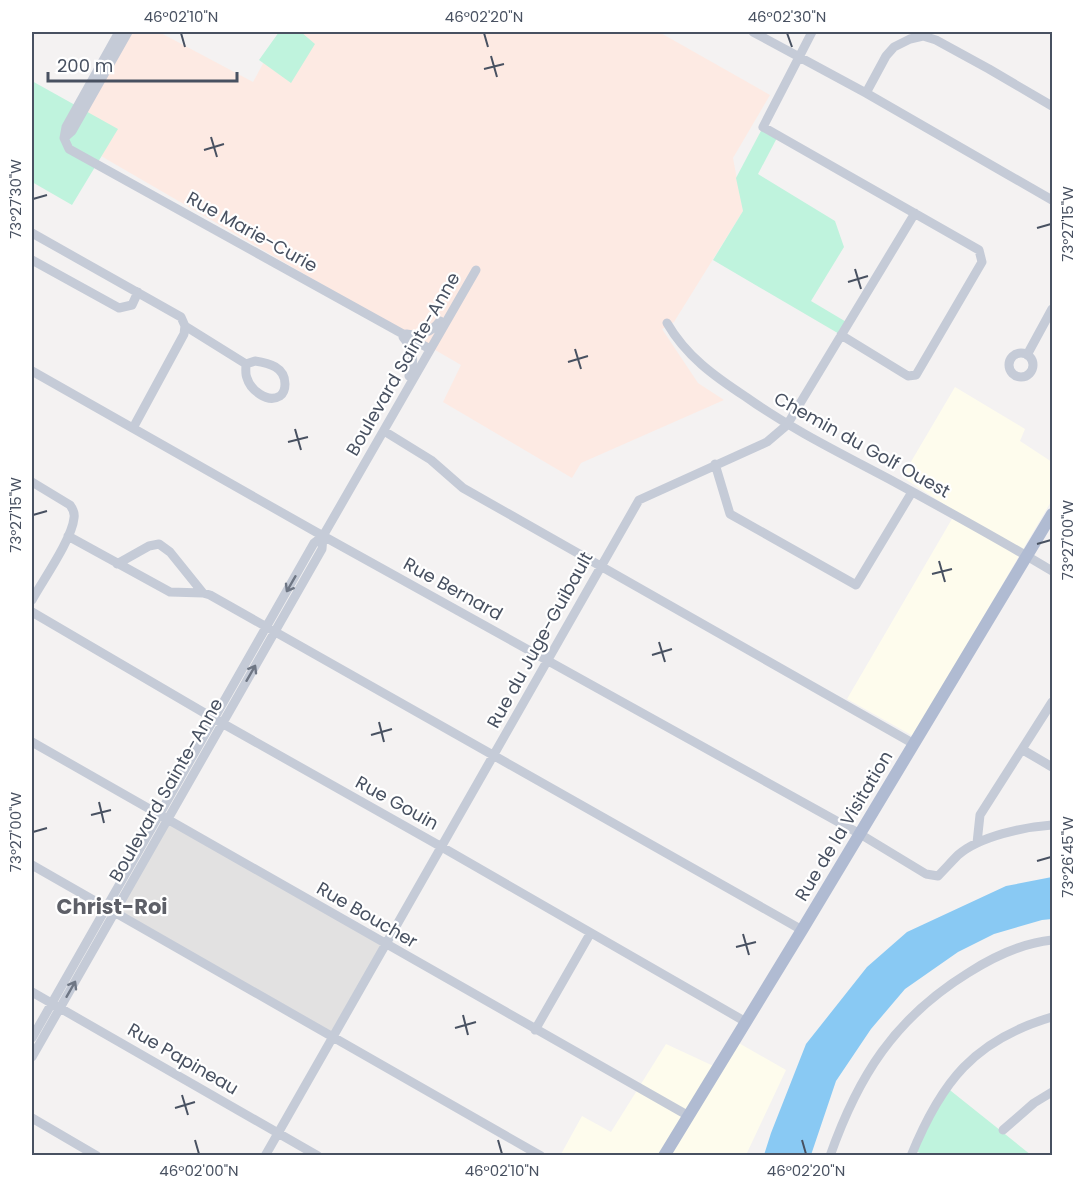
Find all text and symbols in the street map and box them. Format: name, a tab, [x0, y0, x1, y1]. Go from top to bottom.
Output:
text: 46°02'10"N	[144, 6, 218, 27]
text: 46°02'20"N	[445, 6, 523, 27]
text: 46°02'30"N	[748, 6, 826, 27]
scale bar	[48, 45, 237, 83]
text: 200 m	[57, 53, 113, 78]
text: 73°27'30"W	[5, 159, 26, 239]
street label: Rue Marie-Curie	[182, 185, 322, 278]
text: 73°27'15"W	[1057, 186, 1078, 262]
street label: Boulevard Sainte-Anne	[340, 267, 465, 460]
street label: Chemin du Golf Ouest	[770, 386, 955, 503]
text: 73°27'15"W	[5, 477, 26, 553]
text: 73°27'00"W	[1057, 500, 1078, 580]
street label: Rue du Juge-Guibault	[481, 547, 598, 732]
street label: Rue Bernard	[399, 551, 507, 626]
one-way arrow	[285, 575, 297, 592]
one-way arrow	[245, 665, 257, 682]
street label: Boulevard Sainte-Anne	[103, 693, 228, 886]
street label: Rue de la Visitation	[789, 746, 898, 906]
street label: Rue Gouin	[351, 769, 443, 836]
text: 73°27'00"W	[5, 792, 26, 872]
text: 73°26'45"W	[1057, 816, 1078, 898]
street label: Rue Boucher	[312, 876, 423, 954]
district label: Christ-Roi	[56, 892, 168, 921]
one-way arrow	[66, 981, 78, 998]
street label: Rue Papineau	[123, 1017, 243, 1100]
text: 46°02'00"N	[159, 1160, 239, 1181]
text: 46°02'10"N	[465, 1160, 539, 1181]
text: 46°02'20"N	[767, 1160, 845, 1181]

